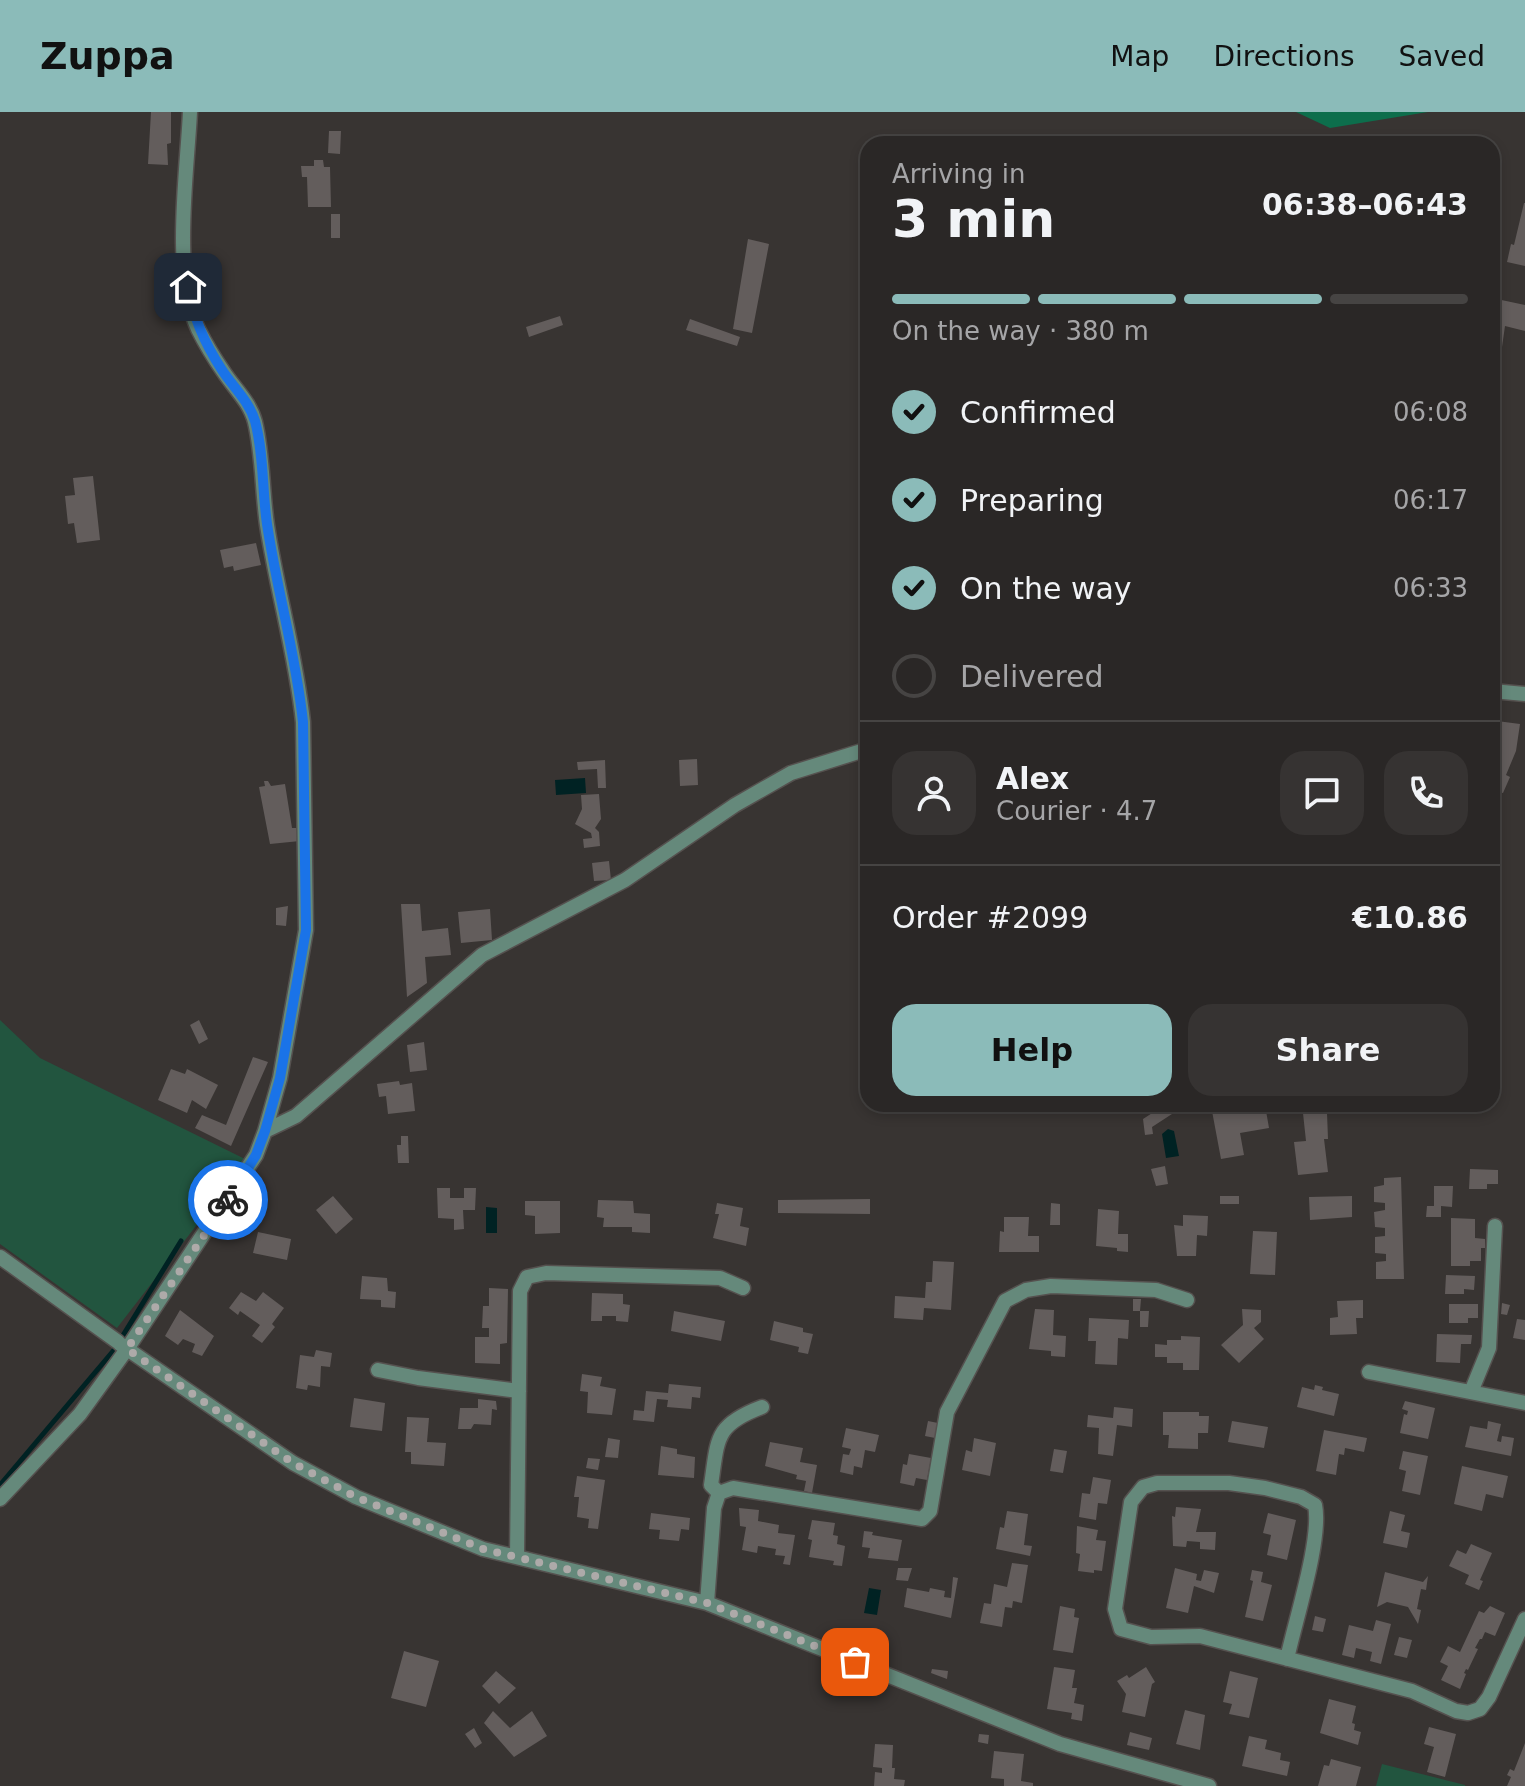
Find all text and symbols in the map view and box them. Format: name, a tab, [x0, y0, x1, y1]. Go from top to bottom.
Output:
text: Zuppa	[40, 34, 175, 78]
text: Map	[1110, 40, 1169, 73]
text: Directions	[1213, 40, 1354, 73]
text: Saved	[1398, 40, 1485, 73]
text: Arriving in	[892, 159, 1026, 189]
text: 06:38–06:43	[1262, 187, 1468, 222]
text: 3 min	[892, 189, 1055, 249]
pin	[154, 253, 222, 321]
icon: home	[166, 265, 210, 309]
text: On the way · 380 m	[892, 316, 1149, 346]
icon: check	[892, 390, 936, 434]
text: Confirmed	[960, 395, 1116, 430]
text: 06:08	[1393, 397, 1468, 427]
icon: check	[892, 478, 936, 522]
text: Preparing	[960, 483, 1104, 518]
text: 06:17	[1393, 485, 1468, 515]
icon: check	[892, 566, 936, 610]
text: On the way	[960, 571, 1132, 606]
text: 06:33	[1393, 573, 1468, 603]
text: Delivered	[960, 659, 1104, 694]
button: person	[892, 751, 976, 835]
button: chat	[1280, 751, 1364, 835]
button: phone	[1384, 751, 1468, 835]
text: Alex	[996, 761, 1069, 796]
text: Courier · 4.7	[996, 796, 1157, 826]
text: Order #2099	[892, 900, 1088, 935]
text: €10.86	[1352, 900, 1468, 935]
button: Help	[892, 1004, 1172, 1096]
button: Share	[1188, 1004, 1468, 1096]
courier	[188, 1160, 268, 1240]
icon: bike	[206, 1178, 250, 1222]
pin	[821, 1628, 889, 1696]
icon: bag	[833, 1640, 877, 1684]

